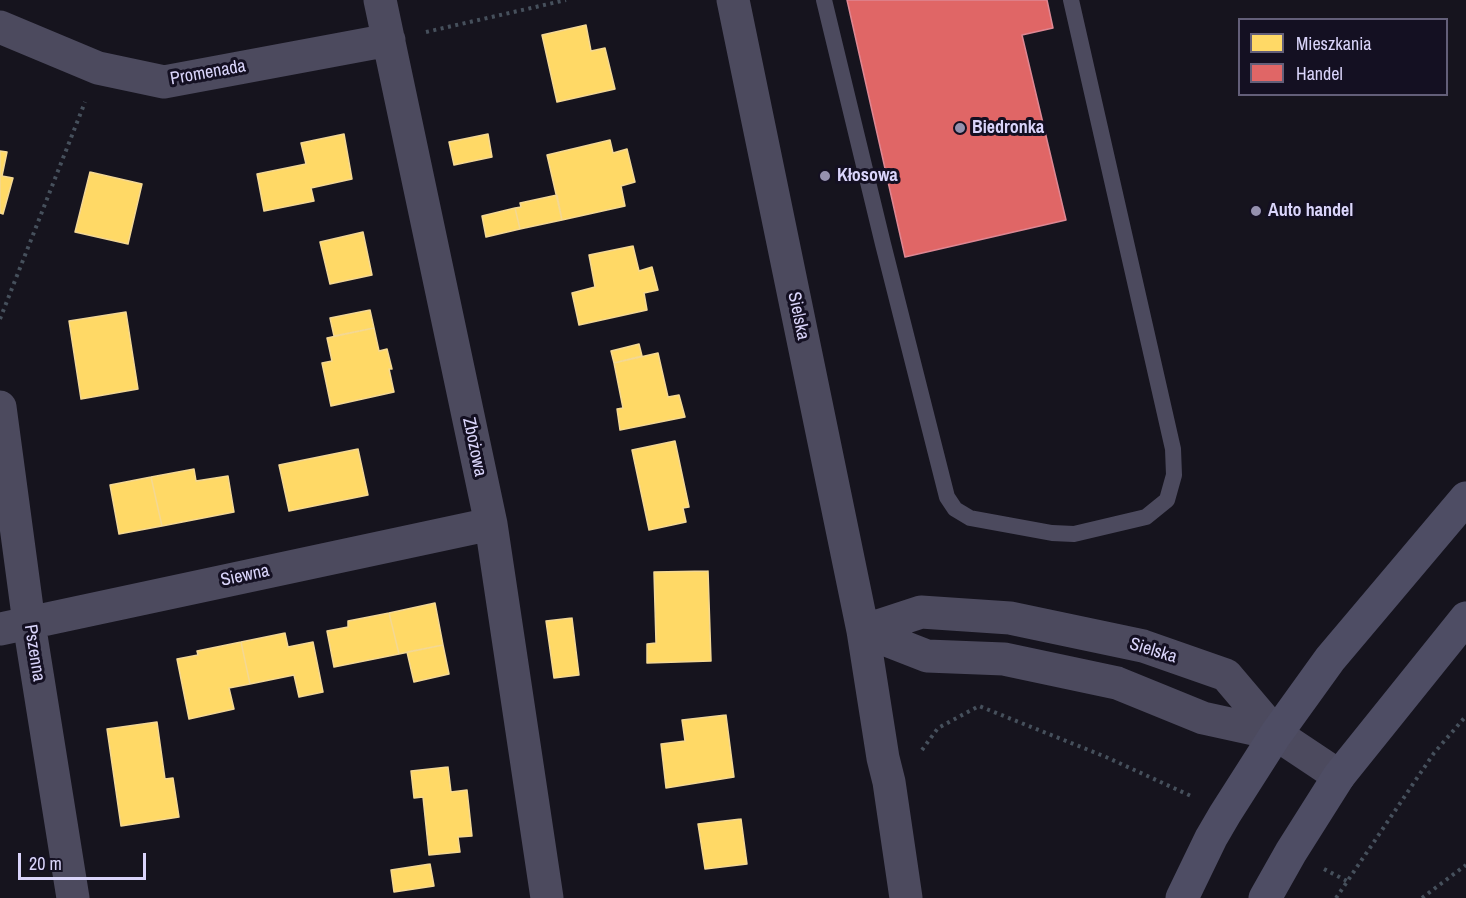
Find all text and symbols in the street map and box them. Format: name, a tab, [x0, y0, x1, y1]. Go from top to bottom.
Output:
legend	[1238, 18, 1448, 96]
text: Mieszkania	[1296, 31, 1371, 56]
street label: Promenada	[169, 56, 247, 90]
text: Handel	[1296, 61, 1343, 86]
place label: Biedronka	[972, 117, 1044, 139]
marker: Biedronka	[953, 121, 967, 135]
place label: Kłosowa	[837, 165, 898, 187]
marker: Kłosowa	[818, 169, 832, 183]
place label: Auto handel	[1268, 200, 1353, 222]
marker: Auto handel	[1249, 204, 1263, 218]
street label: Sielska	[782, 290, 814, 342]
street label: Zbożowa	[457, 415, 491, 479]
street label: Siewna	[219, 560, 271, 592]
street label: Pszenna	[19, 623, 49, 683]
street label: Sielska	[1127, 634, 1179, 668]
scale bar	[21, 841, 148, 879]
text: 20 m	[29, 851, 62, 876]

